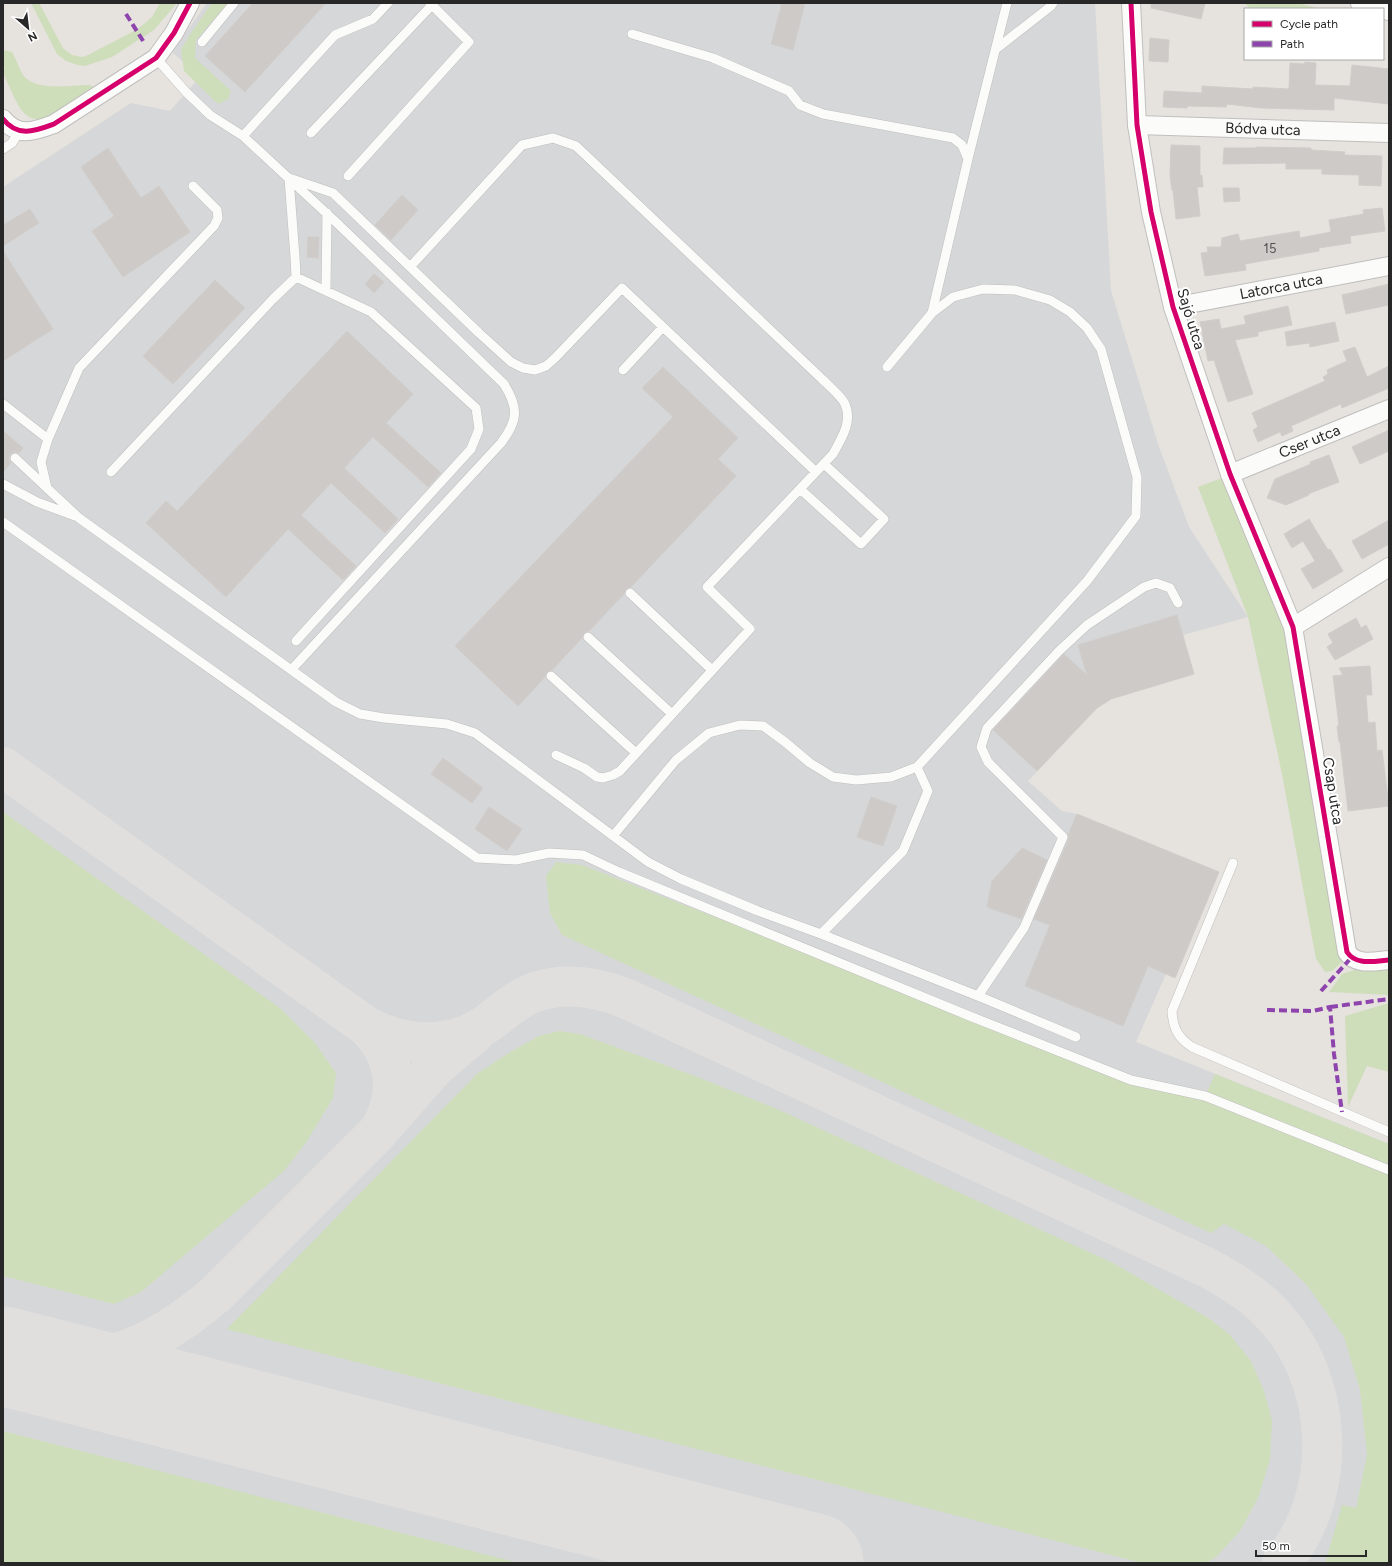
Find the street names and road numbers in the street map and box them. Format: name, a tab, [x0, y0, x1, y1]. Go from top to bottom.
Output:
street label: Bódva utca	[1225, 119, 1301, 139]
street label: Latorca utca	[1238, 270, 1324, 303]
street label: Sajó utca	[1173, 286, 1209, 352]
street label: Cser utca	[1276, 421, 1343, 462]
street label: Csap utca	[1319, 756, 1347, 826]

